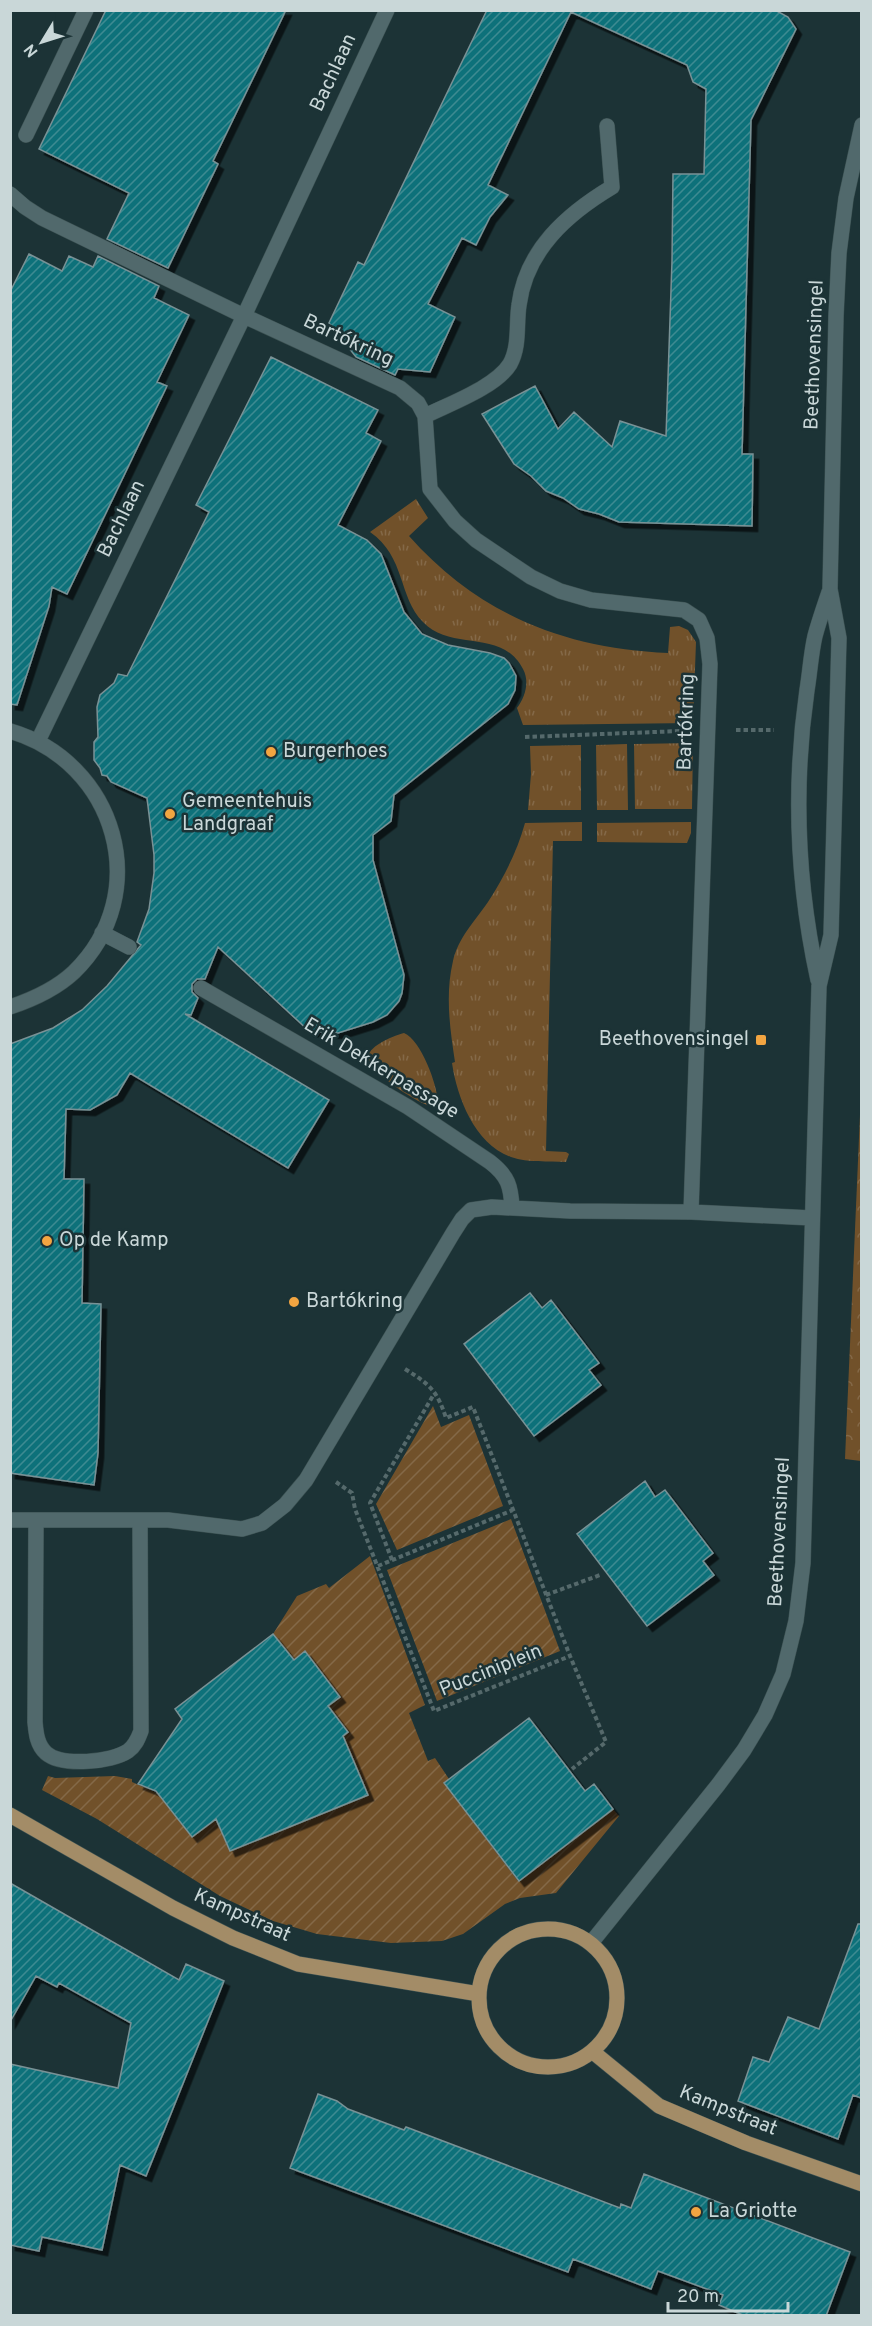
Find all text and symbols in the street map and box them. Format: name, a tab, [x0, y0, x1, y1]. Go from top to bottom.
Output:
north arrow	[12, 12, 72, 72]
street label: Bachlaan	[305, 30, 363, 116]
text: N	[20, 39, 43, 61]
street label: Beethovensingel	[799, 279, 831, 431]
street label: Bartókring	[299, 309, 397, 373]
street label: Bachlaan	[92, 476, 152, 562]
street label: Bartókring	[672, 673, 702, 771]
place label: Burgerhoes	[283, 739, 388, 765]
marker: Burgerhoes	[264, 745, 278, 759]
place label: Gemeentehuis Landgraaf	[182, 789, 312, 838]
marker: Gemeentehuis Landgraaf	[163, 807, 177, 821]
street label: Erik Dekkerpassage	[299, 1012, 463, 1126]
place label: Beethovensingel	[599, 1027, 749, 1053]
marker: Beethovensingel	[754, 1033, 768, 1047]
place label: Op de Kamp	[59, 1228, 169, 1254]
marker: Op de Kamp	[40, 1234, 54, 1248]
place label: Bartókring	[306, 1289, 403, 1315]
marker: Bartókring	[287, 1295, 301, 1309]
street label: Beethovensingel	[763, 1456, 797, 1608]
street label: Pucciniplein	[436, 1639, 546, 1703]
street label: Kampstraat	[189, 1883, 295, 1949]
street label: Kampstraat	[675, 2080, 781, 2142]
place label: La Griotte	[708, 2199, 797, 2225]
marker: La Griotte	[689, 2205, 703, 2219]
scale bar	[668, 2275, 788, 2313]
text: 20 m	[677, 2286, 719, 2309]

